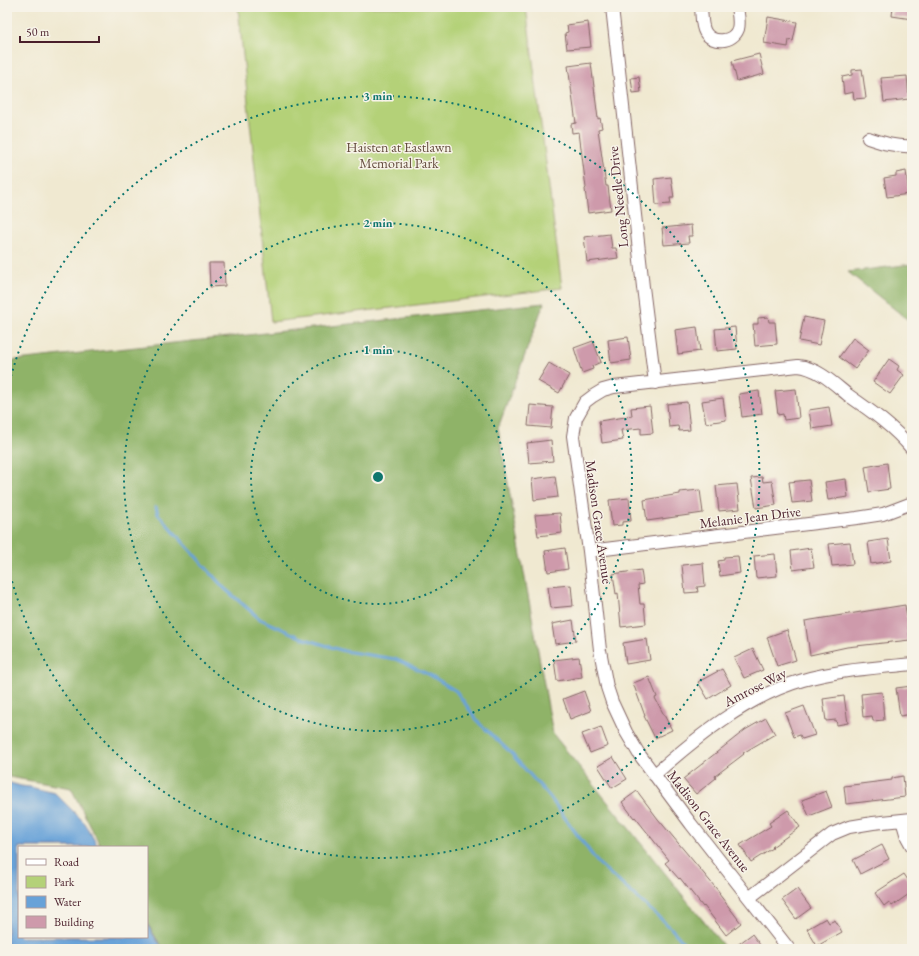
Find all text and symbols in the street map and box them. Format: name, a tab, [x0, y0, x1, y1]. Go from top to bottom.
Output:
scale bar	[20, 18, 99, 44]
text: 50 m	[26, 24, 50, 40]
text: 3 min	[363, 88, 393, 104]
park label: Haisten at Eastlawn Memorial Park	[346, 138, 452, 172]
street label: Long Needle Drive	[604, 145, 632, 249]
text: 2 min	[363, 215, 393, 231]
text: 1 min	[363, 342, 393, 358]
street label: Madison Grace Avenue	[581, 459, 617, 585]
centre of rings	[371, 470, 385, 484]
street label: Melanie Jean Drive	[698, 502, 802, 532]
street label: Amrose Way	[720, 663, 790, 711]
street label: Madison Grace Avenue	[664, 766, 755, 876]
legend	[18, 846, 148, 938]
text: Road	[54, 854, 80, 870]
text: Park	[54, 874, 75, 890]
text: Water	[54, 894, 81, 910]
text: Building	[54, 914, 95, 930]

